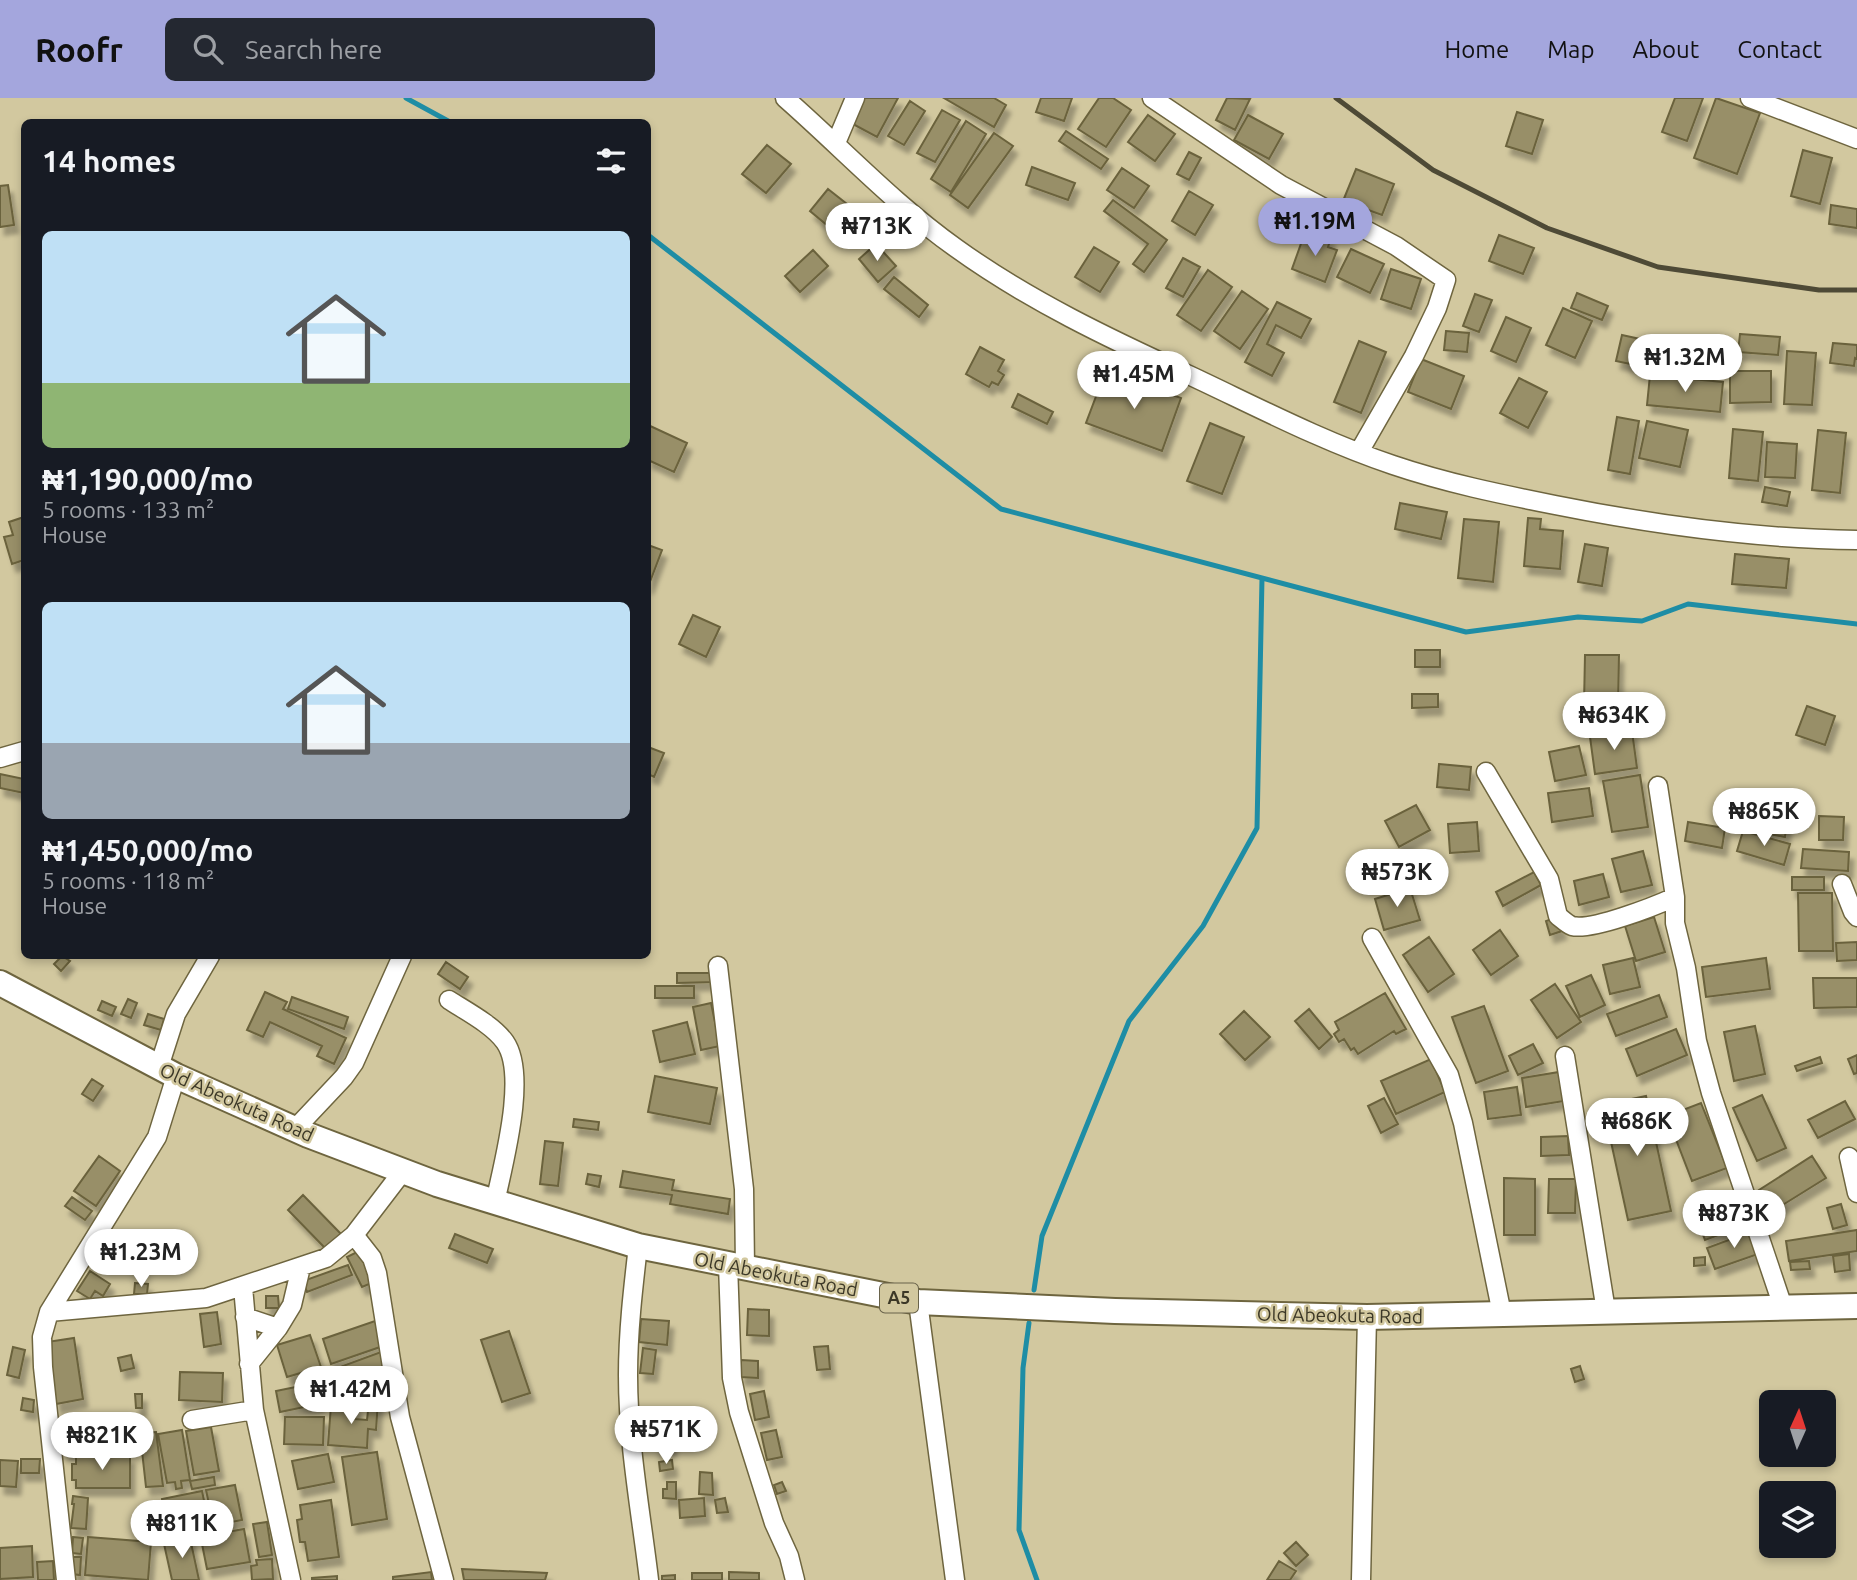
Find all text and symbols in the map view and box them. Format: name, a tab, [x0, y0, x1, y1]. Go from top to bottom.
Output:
search box	[165, 18, 655, 81]
icon: search	[189, 30, 227, 68]
text: Roofr	[35, 31, 123, 68]
text: Search here	[245, 35, 382, 64]
text: Home	[1444, 36, 1509, 63]
text: Map	[1547, 36, 1594, 63]
text: About	[1632, 36, 1699, 63]
text: Contact	[1737, 36, 1822, 63]
icon: filters	[592, 142, 630, 180]
text: 14 homes	[42, 144, 176, 178]
pin: ₦1.19M	[1258, 198, 1372, 258]
pin: ₦713K	[828, 204, 926, 263]
text: ₦1.19M	[1274, 208, 1356, 233]
text: ₦713K	[842, 213, 912, 238]
icon: home	[273, 276, 399, 402]
pin: ₦1.32M	[1628, 334, 1742, 394]
text: ₦1.32M	[1644, 344, 1726, 369]
pin: ₦1.45M	[1077, 352, 1191, 411]
text: ₦1.45M	[1093, 361, 1175, 386]
text: ₦1,190,000/mo	[42, 462, 253, 496]
text: 5 rooms · 133 m²	[42, 497, 214, 522]
text: House	[42, 522, 107, 547]
icon: home	[273, 647, 399, 773]
pin: ₦634K	[1565, 692, 1663, 752]
text: ₦634K	[1579, 702, 1649, 727]
pin: ₦865K	[1715, 788, 1813, 848]
text: ₦865K	[1729, 798, 1799, 823]
text: ₦1,450,000/mo	[42, 833, 253, 867]
pin: ₦573K	[1348, 850, 1446, 909]
text: ₦573K	[1362, 859, 1432, 884]
text: 5 rooms · 118 m²	[42, 868, 214, 893]
text: House	[42, 893, 107, 918]
street label: Old Abeokuta Road	[157, 1058, 317, 1146]
pin: ₦686K	[1588, 1098, 1686, 1158]
text: ₦686K	[1602, 1108, 1672, 1133]
pin: ₦873K	[1685, 1190, 1783, 1250]
text: ₦873K	[1699, 1200, 1769, 1225]
pin: ₦1.23M	[84, 1230, 198, 1289]
text: ₦1.23M	[100, 1239, 182, 1264]
street label: Old Abeokuta Road	[692, 1247, 860, 1301]
road number: A5	[880, 1283, 918, 1312]
street label: Old Abeokuta Road	[1257, 1303, 1423, 1327]
pin: ₦1.42M	[294, 1366, 408, 1426]
text: ₦1.42M	[310, 1376, 392, 1401]
north arrow	[1759, 1390, 1836, 1466]
map controls	[1759, 1390, 1836, 1558]
pin: ₦571K	[617, 1406, 715, 1466]
pin: ₦821K	[53, 1412, 151, 1472]
text: ₦571K	[631, 1416, 701, 1441]
text: ₦821K	[67, 1422, 137, 1447]
button: layers	[1759, 1481, 1836, 1558]
pin: ₦811K	[133, 1500, 231, 1560]
text: ₦811K	[147, 1510, 217, 1535]

